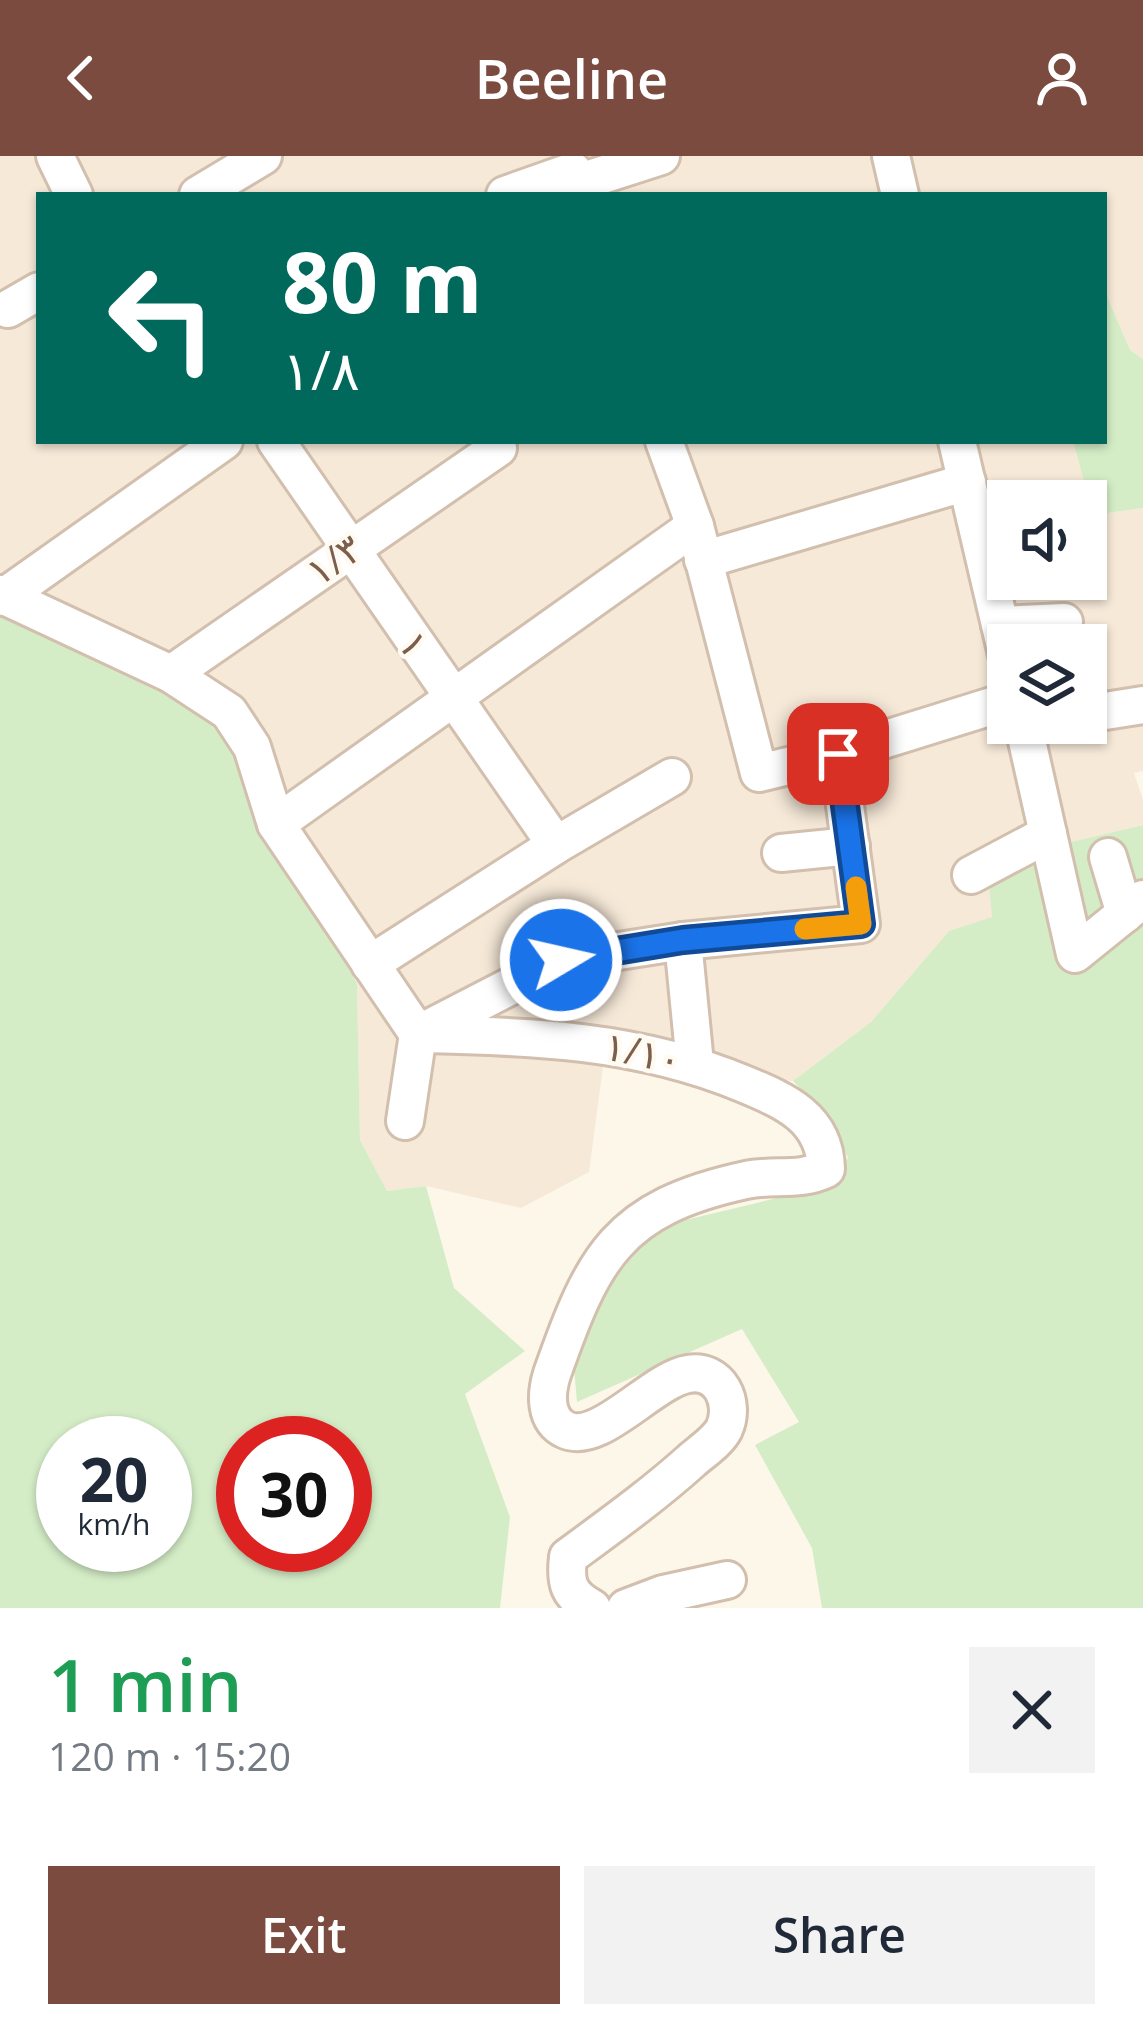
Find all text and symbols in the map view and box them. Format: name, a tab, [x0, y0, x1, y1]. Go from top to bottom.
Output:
text: Beeline	[475, 41, 668, 115]
icon: back	[48, 45, 114, 111]
icon: person	[1029, 45, 1095, 111]
text: 80 m	[282, 223, 482, 338]
icon: left	[84, 240, 240, 396]
text: ۱/۸	[282, 332, 360, 406]
map controls	[987, 480, 1107, 744]
button: sound	[987, 480, 1107, 600]
street label: ۱/۳	[295, 521, 371, 597]
street label: ۱	[388, 619, 443, 667]
button: layers	[987, 624, 1107, 744]
pin	[787, 703, 889, 805]
icon: arrive	[805, 721, 871, 787]
position arrow	[498, 897, 624, 1023]
street label: ۱/۱۰	[600, 1018, 687, 1085]
speed limit sign: 30	[216, 1416, 372, 1572]
text: 20	[80, 1438, 148, 1520]
text: km/h	[78, 1503, 150, 1544]
text: 1 min	[48, 1635, 242, 1733]
button: close	[969, 1647, 1095, 1773]
text: 120 m · 15:20	[48, 1729, 291, 1782]
button: Exit	[48, 1866, 560, 2004]
button: Share	[584, 1866, 1095, 2004]

